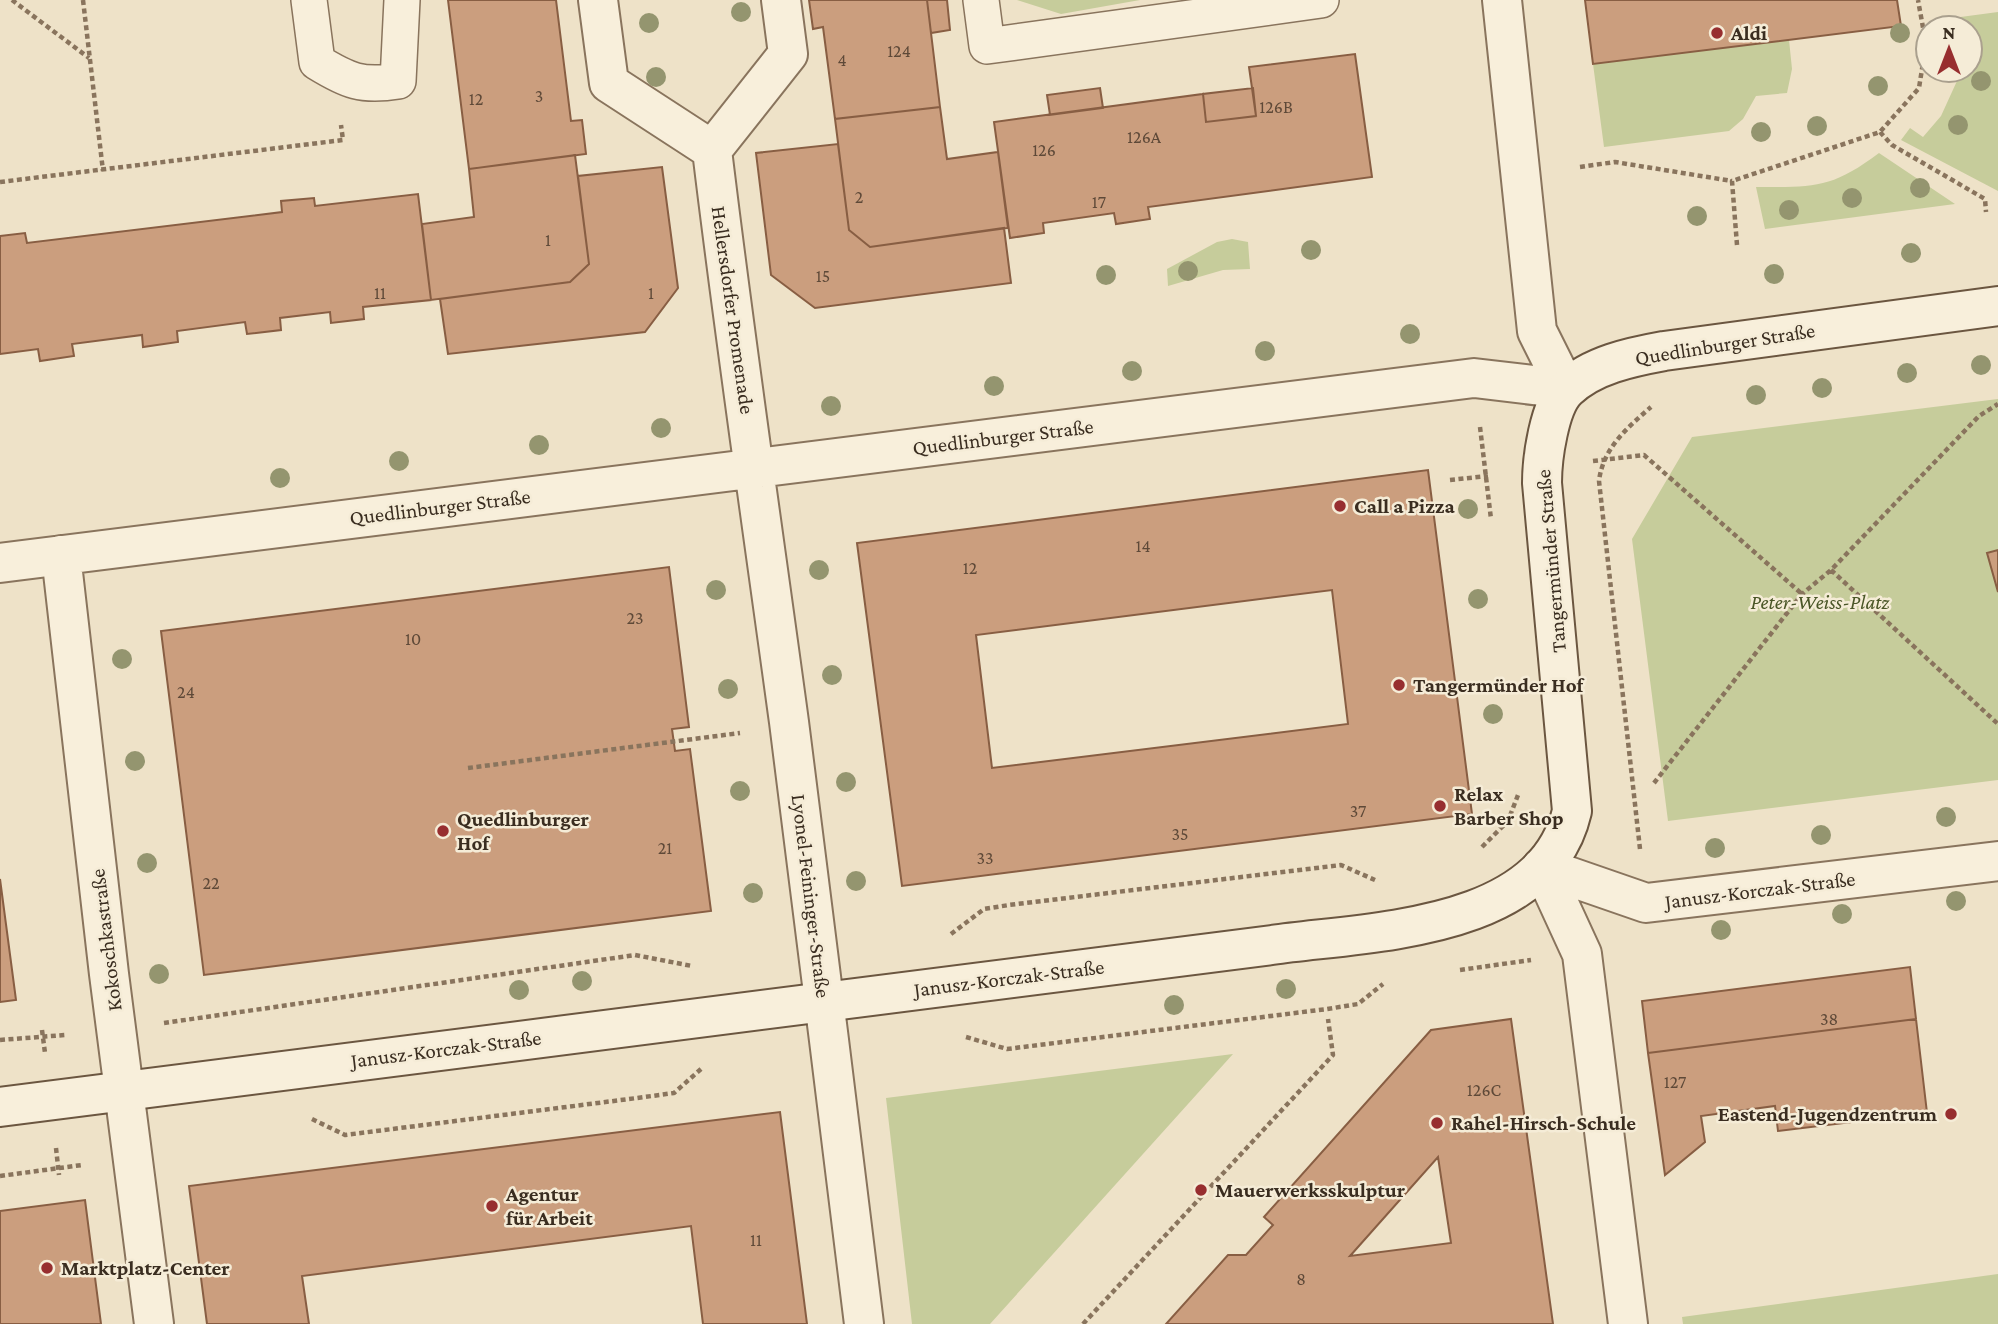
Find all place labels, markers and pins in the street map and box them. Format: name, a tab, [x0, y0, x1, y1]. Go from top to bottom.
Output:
place label: Aldi	[1730, 21, 1767, 45]
marker: Aldi	[1709, 25, 1725, 41]
place label: Call a Pizza	[1354, 494, 1455, 518]
marker: Call a Pizza	[1332, 498, 1348, 514]
place label: Tangermünder Hof	[1413, 673, 1585, 697]
marker: Tangermünder Hof	[1391, 677, 1407, 693]
place label: Relax Barber Shop	[1454, 782, 1564, 830]
marker: Relax Barber Shop	[1432, 798, 1448, 814]
place label: Quedlinburger Hof	[457, 807, 590, 855]
marker: Quedlinburger Hof	[435, 823, 451, 839]
place label: Eastend-Jugendzentrum	[1718, 1102, 1937, 1126]
marker: Eastend-Jugendzentrum	[1943, 1106, 1959, 1122]
place label: Rahel-Hirsch-Schule	[1451, 1111, 1636, 1135]
marker: Rahel-Hirsch-Schule	[1429, 1115, 1445, 1131]
place label: Mauerwerksskulptur	[1215, 1178, 1406, 1202]
place label: Agentur für Arbeit	[505, 1182, 593, 1230]
marker: Mauerwerksskulptur	[1193, 1182, 1209, 1198]
marker: Agentur für Arbeit	[484, 1198, 500, 1214]
place label: Marktplatz-Center	[61, 1256, 230, 1280]
marker: Marktplatz-Center	[39, 1260, 55, 1276]

